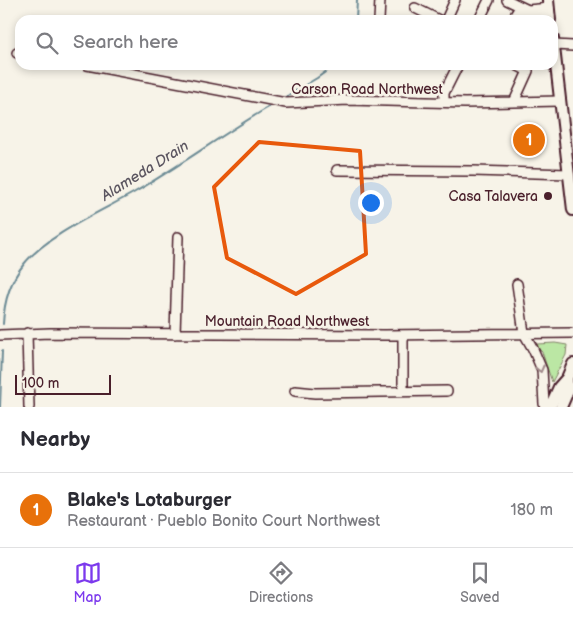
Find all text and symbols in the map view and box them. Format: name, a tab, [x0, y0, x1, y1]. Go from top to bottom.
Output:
search box	[15, 15, 558, 70]
icon: search	[33, 29, 61, 57]
text: Search here	[73, 31, 178, 54]
street label: Carson Road Northwest	[291, 81, 443, 98]
pin: 1	[513, 121, 545, 159]
water label: Alameda Drain	[97, 137, 192, 206]
place label: Casa Talavera	[449, 188, 538, 205]
your location	[358, 190, 384, 216]
marker: Casa Talavera	[542, 190, 554, 202]
street label: Mountain Road Northwest	[205, 313, 370, 330]
one-way arrow	[534, 364, 545, 373]
scale bar	[15, 372, 111, 395]
text: 100 m	[22, 375, 59, 392]
text: Nearby	[20, 427, 90, 452]
text: Blake's Lotaburger	[67, 489, 231, 512]
text: 1	[33, 501, 39, 520]
text: 180 m	[511, 501, 553, 520]
text: Restaurant · Pueblo Bonito Court Northwest	[67, 512, 380, 531]
tab: Map	[74, 559, 102, 606]
tab: Directions	[249, 559, 313, 606]
tab: Saved	[460, 559, 499, 606]

